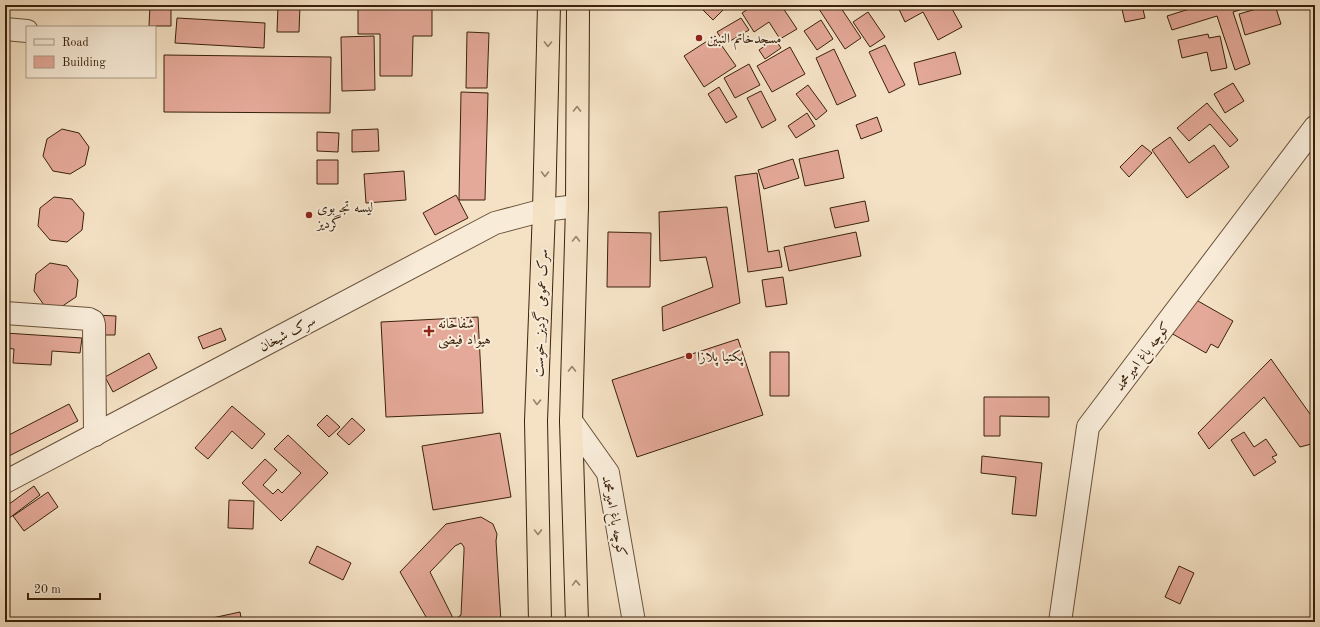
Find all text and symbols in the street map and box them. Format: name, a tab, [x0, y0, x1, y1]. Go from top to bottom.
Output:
legend	[26, 26, 156, 78]
place label: مسجدخاتم النبین	[707, 32, 781, 51]
marker: مسجدخاتم النبین	[694, 33, 704, 43]
text: Road	[62, 37, 89, 49]
one-way arrow	[543, 41, 552, 47]
text: Building	[62, 57, 106, 69]
one-way arrow	[573, 106, 582, 112]
one-way arrow	[540, 171, 549, 177]
place label: لیسه تجربوی گردیز	[315, 201, 373, 232]
marker: لیسه تجربوی گردیز	[304, 210, 314, 220]
one-way arrow	[572, 236, 580, 242]
street label: سرک عمومی گردیز_خوست	[529, 248, 552, 377]
street label: سرک شیخان	[257, 313, 319, 356]
place label: شفاخانه هیواد فیضی	[438, 317, 491, 349]
street label: کوچه باغ امیرمحمد	[1113, 320, 1176, 396]
marker: شفاخانه هیواد فیضی	[423, 325, 435, 337]
place label: پکتیا پلازا	[697, 349, 744, 367]
marker: پکتیا پلازا	[684, 351, 694, 361]
one-way arrow	[568, 366, 577, 372]
one-way arrow	[533, 399, 541, 405]
street label: کوچه باغ امیرمحمد	[595, 475, 629, 559]
one-way arrow	[534, 529, 542, 535]
scale bar	[28, 575, 100, 601]
one-way arrow	[572, 580, 580, 586]
text: 20 m	[34, 584, 61, 596]

